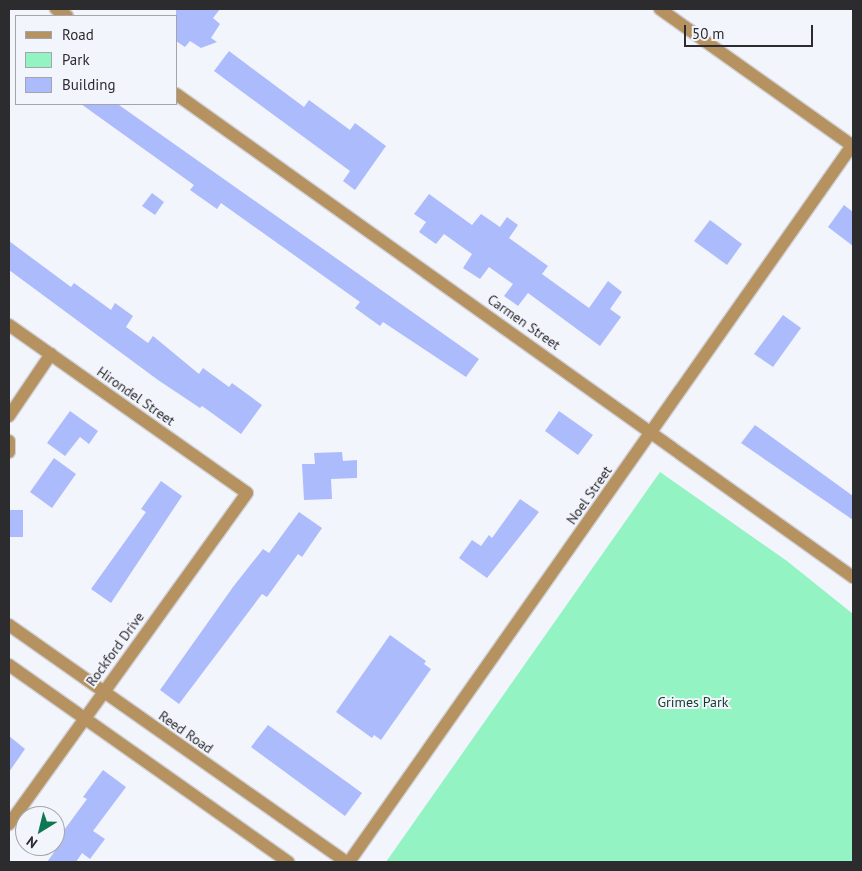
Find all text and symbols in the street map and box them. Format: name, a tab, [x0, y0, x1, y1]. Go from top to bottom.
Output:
legend	[15, 15, 178, 105]
scale bar	[687, 15, 816, 47]
text: 50 m	[692, 24, 725, 43]
text: Road	[62, 25, 94, 44]
text: Park	[62, 50, 90, 69]
text: Building	[62, 75, 116, 94]
street label: Carmen Street	[484, 291, 564, 353]
street label: Hirondel Street	[94, 363, 178, 429]
street label: Noel Street	[563, 462, 615, 528]
street label: Rockford Drive	[83, 609, 147, 689]
park label: Grimes Park	[658, 694, 728, 710]
street label: Reed Road	[156, 707, 216, 757]
north arrow	[15, 806, 65, 856]
text: N	[23, 832, 41, 852]

